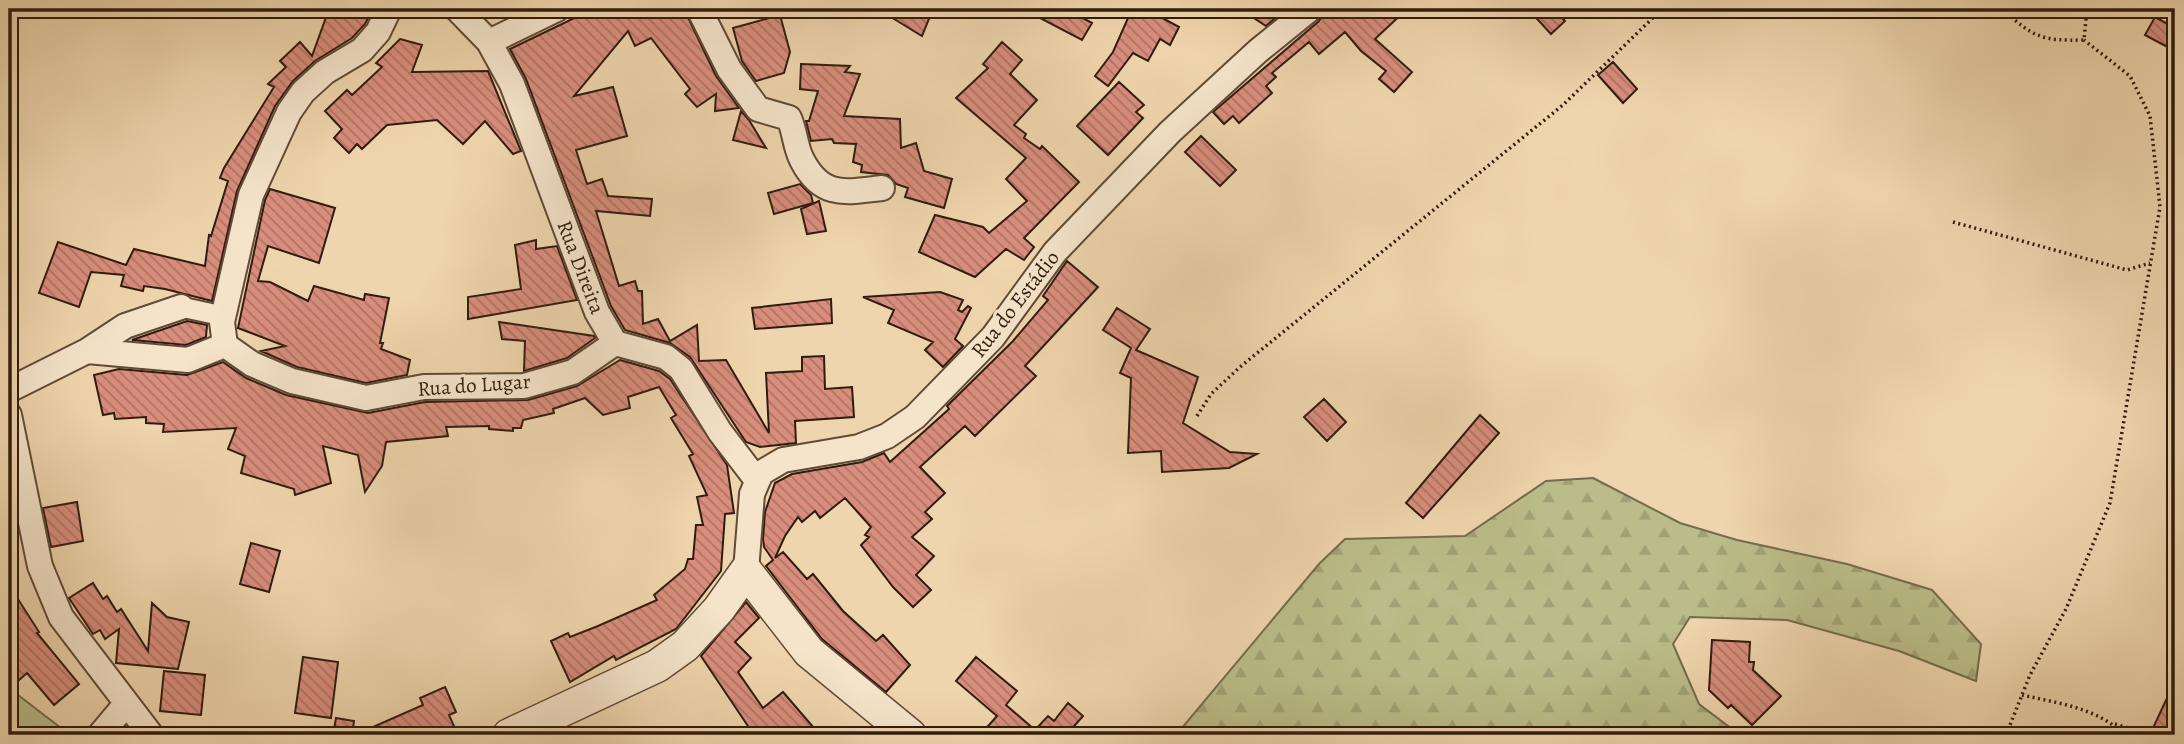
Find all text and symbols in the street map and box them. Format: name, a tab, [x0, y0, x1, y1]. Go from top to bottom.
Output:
street label: Rua Direita	[550, 216, 612, 318]
street label: Rua do Estádio	[964, 245, 1066, 363]
street label: Rua do Lugar	[416, 367, 532, 403]

